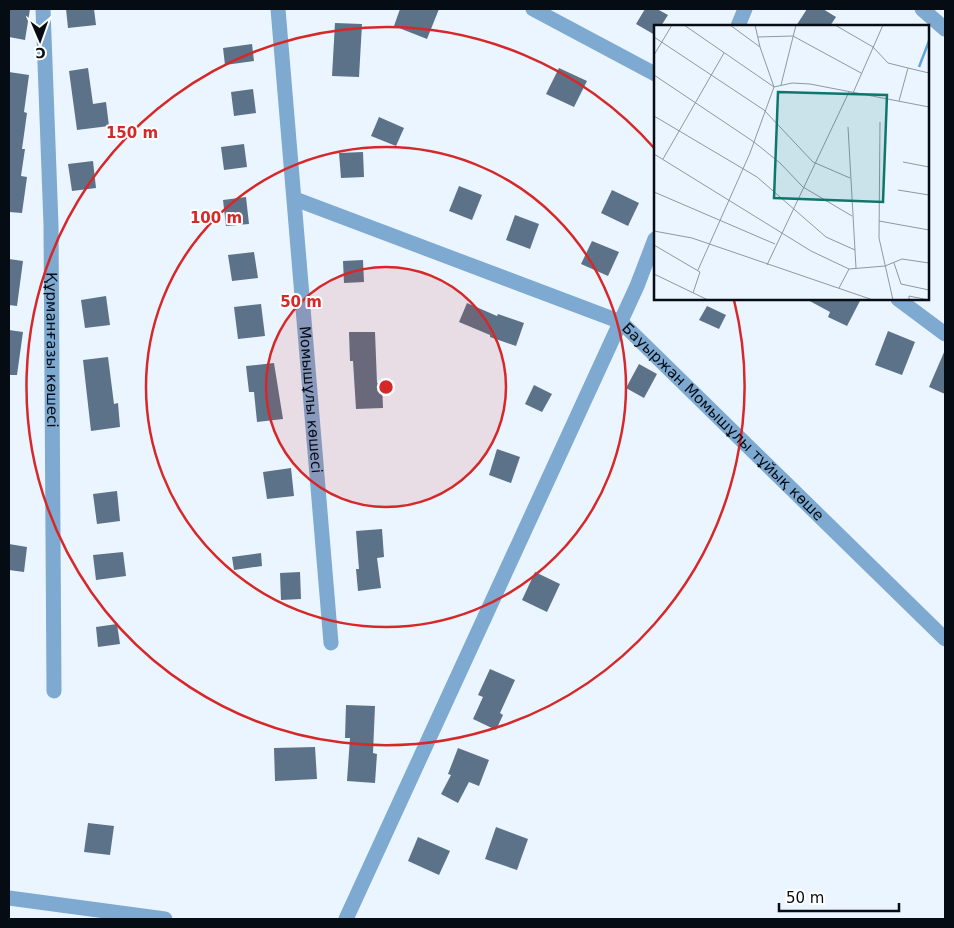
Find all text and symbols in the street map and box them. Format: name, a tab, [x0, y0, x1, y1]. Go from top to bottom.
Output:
north arrow	[15, 15, 65, 65]
inset map	[654, 25, 929, 300]
text: С	[35, 45, 46, 61]
text: 150 m	[106, 124, 158, 142]
text: 100 m	[190, 209, 242, 227]
street label: Құрманғазы көшесі	[42, 272, 61, 428]
text: 50 m	[280, 293, 322, 311]
street label: Бауыржан Момышұлы тұйық көше	[618, 319, 828, 524]
street label: Момышұлы көшесі	[296, 325, 326, 474]
centre of rings	[377, 378, 395, 396]
scale bar	[779, 880, 899, 912]
text: 50 m	[786, 889, 824, 907]

